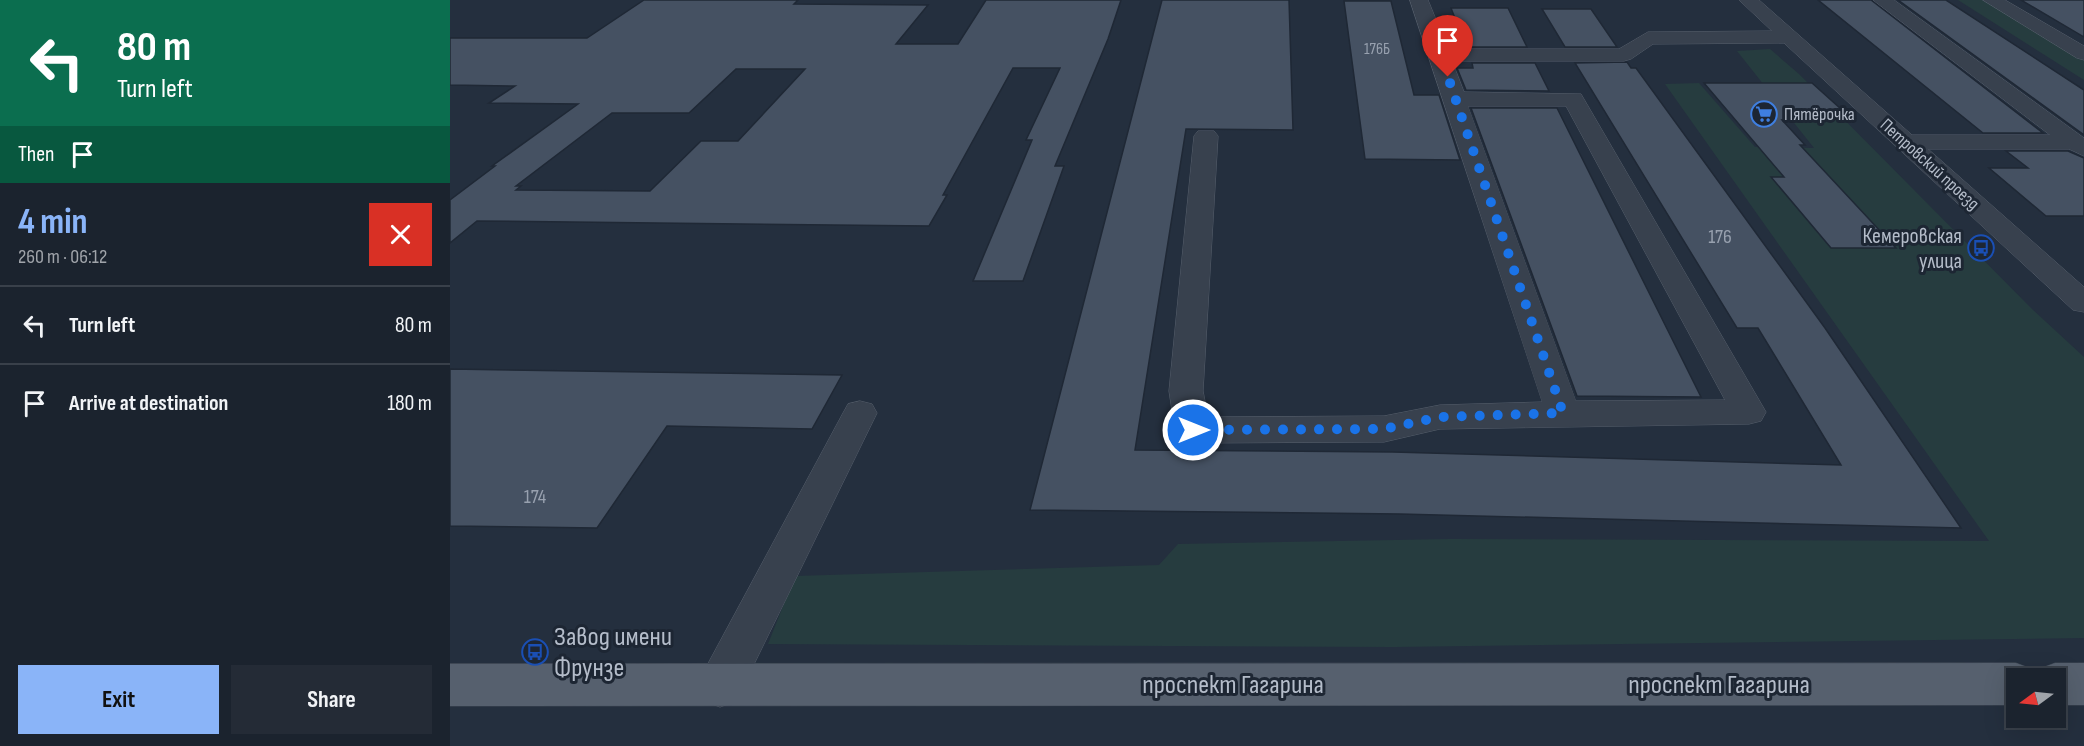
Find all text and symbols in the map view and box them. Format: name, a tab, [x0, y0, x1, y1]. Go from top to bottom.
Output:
pin	[1422, 15, 1473, 77]
text: 80 m	[117, 22, 191, 73]
icon: left	[18, 24, 96, 102]
icon: arrive	[1431, 24, 1464, 57]
house number: 176Б	[1364, 40, 1390, 59]
text: Turn left	[117, 73, 193, 105]
supermarket icon: Пятёрочка	[1749, 99, 1779, 129]
place label: Пятёрочка	[1784, 104, 1855, 125]
street label: Петровский проезд	[1876, 114, 1984, 214]
icon: arrive	[66, 138, 99, 171]
text: Then	[18, 141, 54, 168]
text: 4 min	[18, 201, 88, 244]
button: close	[369, 203, 432, 266]
place label: Кемеровская улица	[1862, 223, 1962, 275]
house number: 176	[1708, 225, 1732, 249]
bus stop icon: Кемеровская улица	[1966, 233, 1996, 263]
text: 260 m · 06:12	[18, 245, 107, 269]
icon: left	[18, 309, 51, 342]
text: Turn left	[69, 312, 135, 339]
text: 80 m	[395, 312, 432, 339]
icon: arrive	[18, 387, 51, 420]
text: Arrive at destination	[69, 390, 228, 417]
text: 180 m	[387, 390, 432, 417]
position arrow	[1161, 398, 1225, 462]
house number: 174	[524, 485, 546, 509]
place label: Завод имени Фрунзе	[554, 621, 672, 684]
bus stop icon: Завод имени Фрунзе	[520, 637, 550, 667]
button: Exit	[18, 665, 219, 734]
button: Share	[231, 665, 432, 734]
north arrow	[2006, 668, 2066, 728]
map controls	[2006, 668, 2066, 728]
street label: проспект Гагарина	[1142, 669, 1324, 701]
street label: проспект Гагарина	[1628, 669, 1810, 701]

